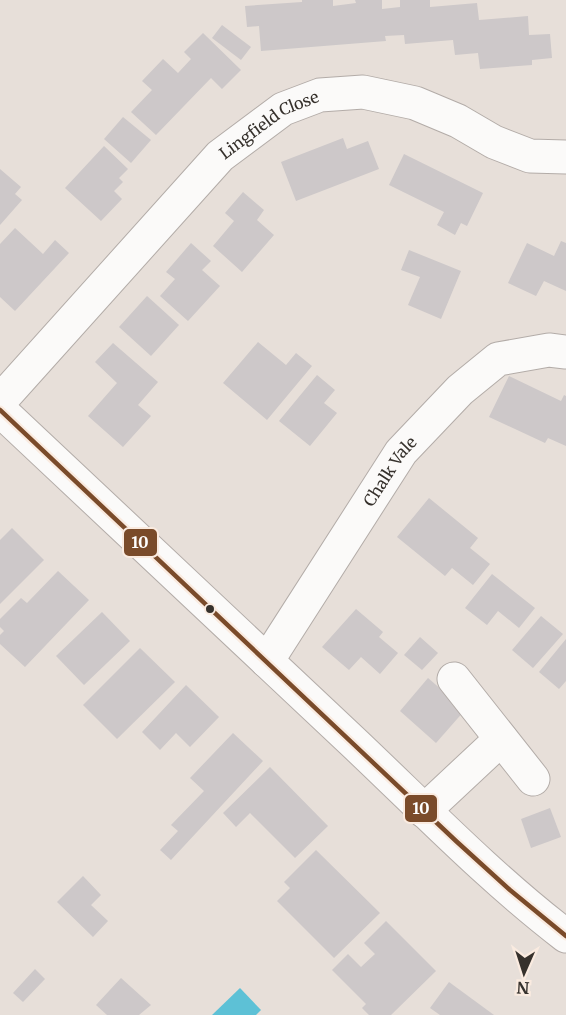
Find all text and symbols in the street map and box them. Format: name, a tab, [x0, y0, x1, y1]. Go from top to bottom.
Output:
street label: Lingfield Close	[215, 86, 321, 163]
street label: Chalk Vale	[359, 432, 421, 510]
line badge: 10	[123, 528, 158, 557]
text: 10	[131, 532, 149, 552]
unlabelled marker	[204, 603, 216, 615]
line badge: 10	[404, 794, 438, 823]
text: 10	[412, 798, 430, 818]
north arrow	[494, 943, 554, 1003]
text: N	[516, 978, 530, 998]

